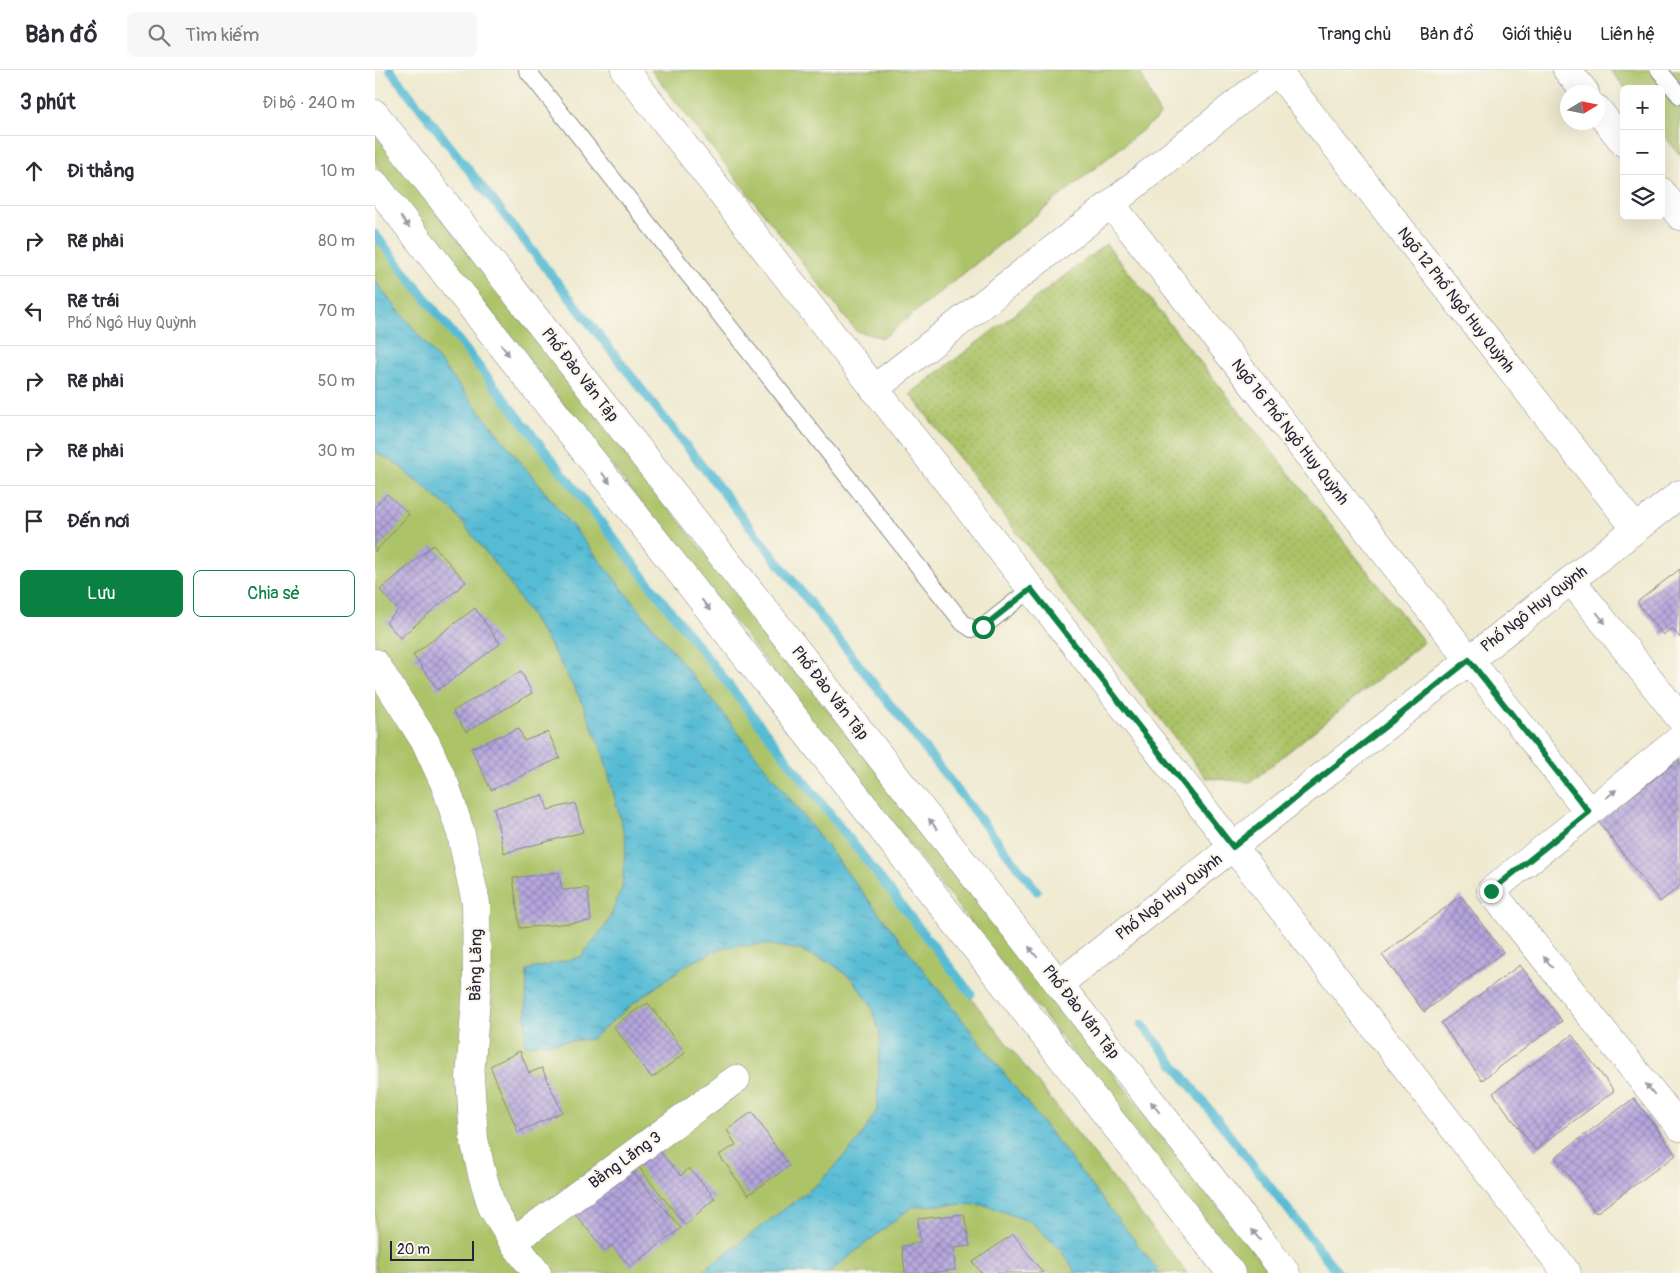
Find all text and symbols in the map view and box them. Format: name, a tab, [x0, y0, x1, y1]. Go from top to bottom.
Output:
search box	[127, 12, 477, 57]
text: Bản đồ	[25, 20, 97, 49]
icon: search	[145, 21, 173, 49]
text: Tìm kiếm	[185, 23, 259, 47]
text: Trang chủ	[1318, 23, 1392, 46]
text: Bản đồ	[1420, 23, 1474, 46]
text: Giới thiệu	[1502, 23, 1572, 46]
text: Liên hệ	[1600, 23, 1655, 46]
north arrow	[1560, 85, 1605, 130]
map controls	[1620, 85, 1665, 220]
button: +	[1620, 85, 1665, 130]
text: 3 phút	[20, 89, 75, 116]
text: Đi bộ · 240 m	[262, 93, 355, 113]
button: −	[1620, 130, 1665, 175]
icon: ahead	[20, 157, 48, 185]
text: Đi thẳng	[67, 159, 134, 183]
text: 10 m	[320, 161, 355, 181]
button: layers	[1620, 175, 1665, 220]
one-way arrow	[400, 215, 411, 228]
street label: Ngõ 12 Phố Ngô Huy Quỳnh	[1393, 223, 1519, 377]
icon: right	[20, 227, 48, 255]
text: Rẽ phải	[67, 229, 123, 253]
text: 80 m	[318, 231, 355, 251]
text: Rẽ trái	[67, 289, 119, 313]
icon: left	[20, 297, 48, 325]
text: 70 m	[318, 301, 355, 321]
text: Phố Ngô Huy Quỳnh	[67, 313, 196, 333]
street label: Phố Đào Văn Tập	[537, 324, 623, 426]
one-way arrow	[500, 343, 511, 356]
street label: Ngõ 16 Phố Ngô Huy Quỳnh	[1227, 355, 1353, 509]
icon: right	[20, 367, 48, 395]
text: Rẽ phải	[67, 369, 123, 393]
text: 50 m	[318, 371, 355, 391]
icon: right	[20, 437, 48, 465]
text: Rẽ phải	[67, 439, 123, 463]
text: 30 m	[317, 441, 355, 461]
one-way arrow	[600, 471, 611, 484]
icon: arrive	[20, 507, 48, 535]
text: Đến nơi	[67, 509, 129, 533]
street label: Phố Ngô Huy Quỳnh	[1477, 561, 1591, 657]
button: Lưu	[20, 570, 183, 617]
button: Chia sẻ	[193, 570, 355, 617]
one-way arrow	[701, 599, 712, 612]
one-way arrow	[1596, 612, 1606, 625]
route start	[972, 616, 995, 639]
street label: Phố Đào Văn Tập	[787, 642, 873, 744]
one-way arrow	[1604, 789, 1617, 800]
one-way arrow	[928, 817, 938, 831]
street label: Phố Ngô Huy Quỳnh	[1112, 849, 1226, 945]
route end	[1480, 880, 1503, 903]
street label: Bằng Lăng	[464, 929, 487, 1001]
one-way arrow	[1028, 945, 1039, 958]
one-way arrow	[1542, 956, 1553, 969]
street label: Phố Đào Văn Tập	[1038, 961, 1124, 1063]
one-way arrow	[1644, 1083, 1655, 1096]
one-way arrow	[1150, 1101, 1161, 1114]
street label: Bằng Lăng 3	[584, 1126, 665, 1193]
one-way arrow	[1250, 1229, 1261, 1242]
scale bar	[390, 1238, 474, 1261]
text: 20 m	[397, 1241, 430, 1258]

